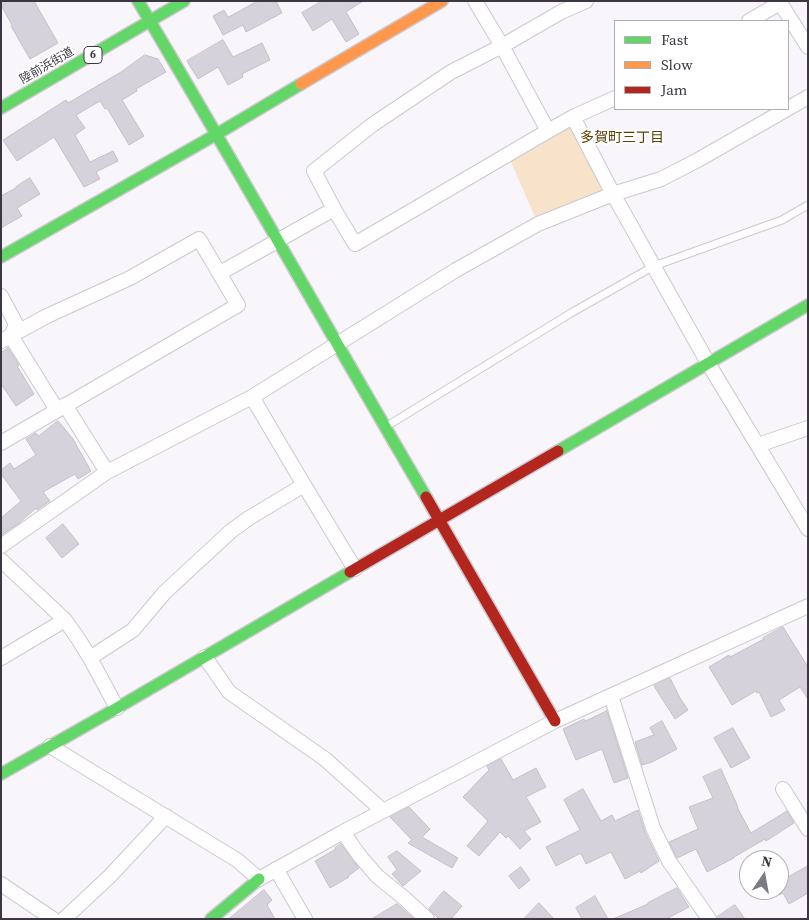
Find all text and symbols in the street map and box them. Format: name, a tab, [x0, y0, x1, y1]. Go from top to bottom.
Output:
legend	[614, 20, 789, 110]
text: Fast	[661, 29, 688, 50]
street label: 陸前浜街道	[17, 45, 77, 87]
road number: 6	[84, 46, 102, 64]
text: Slow	[661, 54, 693, 75]
text: Jam	[661, 79, 687, 100]
district label: 多賀町三丁目	[580, 130, 664, 146]
north arrow	[739, 850, 789, 900]
text: N	[760, 850, 774, 872]

